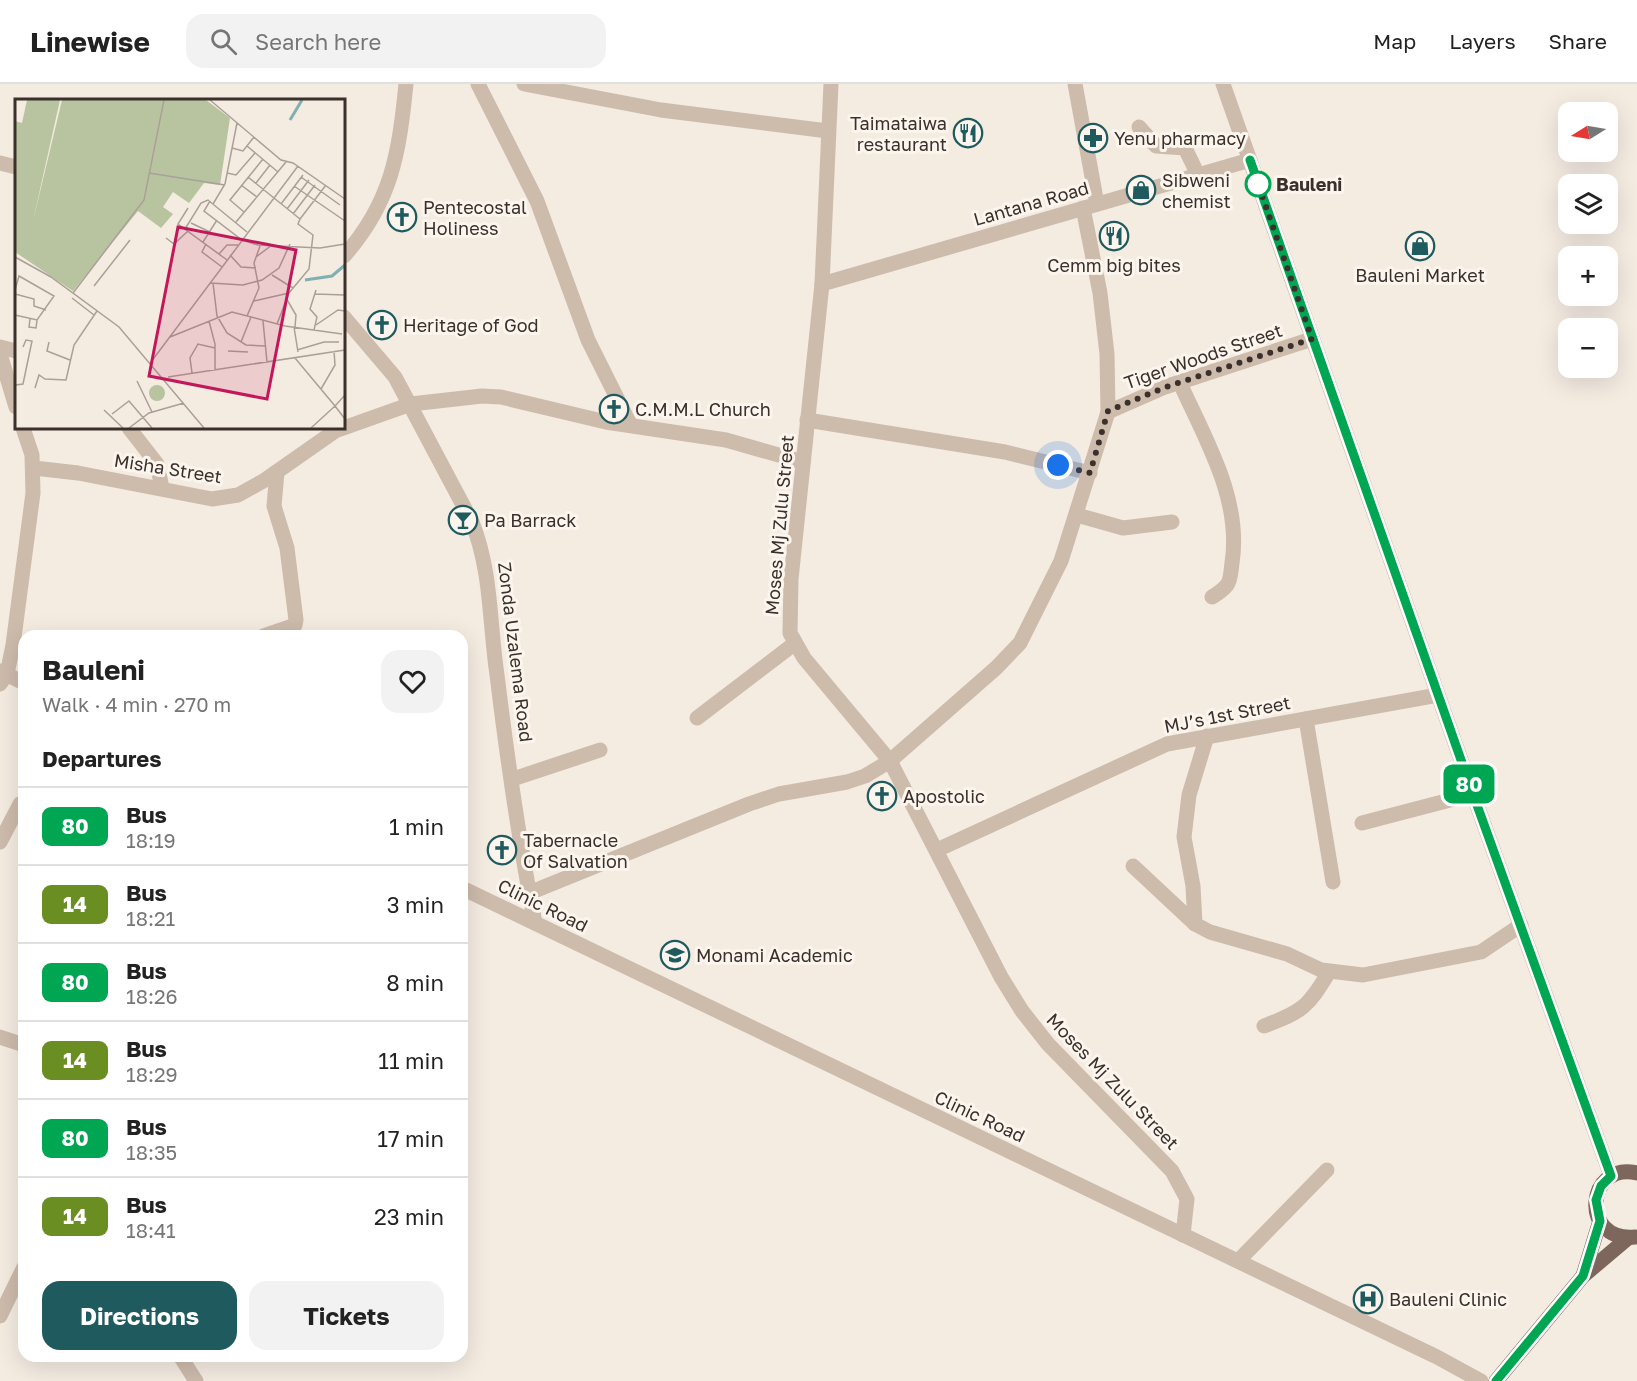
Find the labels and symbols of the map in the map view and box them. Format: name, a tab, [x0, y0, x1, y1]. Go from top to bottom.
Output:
inset map	[15, 99, 345, 429]
north arrow	[1558, 102, 1618, 162]
place label: Taimataiwa restaurant	[850, 112, 947, 155]
restaurant icon: Taimataiwa restaurant	[952, 117, 984, 149]
pharmacy icon: Yenu pharmacy	[1077, 122, 1109, 154]
place label: Yenu pharmacy	[1114, 127, 1246, 149]
place label: Sibweni chemist	[1162, 169, 1231, 212]
marker: Bauleni	[1245, 171, 1271, 197]
place label: Bauleni	[1276, 173, 1342, 195]
shop icon: Sibweni chemist	[1125, 174, 1157, 206]
street label: Lantana Road	[971, 176, 1091, 230]
place label: Pentecostal Holiness	[423, 196, 527, 239]
church icon: Pentecostal Holiness	[386, 201, 418, 233]
restaurant icon: Cemm big bites	[1098, 220, 1130, 252]
shop icon: Bauleni Market	[1404, 230, 1436, 262]
place label: Cemm big bites	[1047, 254, 1181, 276]
place label: Bauleni Market	[1355, 264, 1485, 286]
church icon: Heritage of God	[366, 309, 398, 341]
place label: Heritage of God	[403, 314, 539, 336]
street label: Tiger Woods Street	[1121, 319, 1285, 393]
church icon: C.M.M.L Church	[598, 393, 630, 425]
place label: C.M.M.L Church	[635, 398, 771, 420]
street label: Moses Mj Zulu Street	[760, 434, 798, 616]
street label: Misha Street	[113, 449, 223, 487]
your location	[1043, 450, 1073, 480]
bar icon: Pa Barrack	[447, 504, 479, 536]
place label: Pa Barrack	[484, 509, 577, 531]
street label: Zonda Uzalema Road	[494, 561, 538, 743]
street label: MJ’s 1st Street	[1162, 691, 1292, 737]
line badge: 80	[1442, 764, 1496, 804]
church icon: Apostolic	[866, 780, 898, 812]
place label: Apostolic	[903, 785, 985, 807]
place label: Tabernacle Of Salvation	[523, 829, 628, 872]
church icon: Tabernacle Of Salvation	[486, 834, 518, 866]
street label: Clinic Road	[495, 874, 591, 936]
school or university icon: Monami Academic	[659, 939, 691, 971]
place label: Monami Academic	[696, 944, 853, 966]
street label: Moses Mj Zulu Street	[1042, 1008, 1184, 1154]
street label: Clinic Road	[931, 1086, 1029, 1146]
hospital icon: Bauleni Clinic	[1352, 1283, 1384, 1315]
place label: Bauleni Clinic	[1389, 1288, 1507, 1310]

